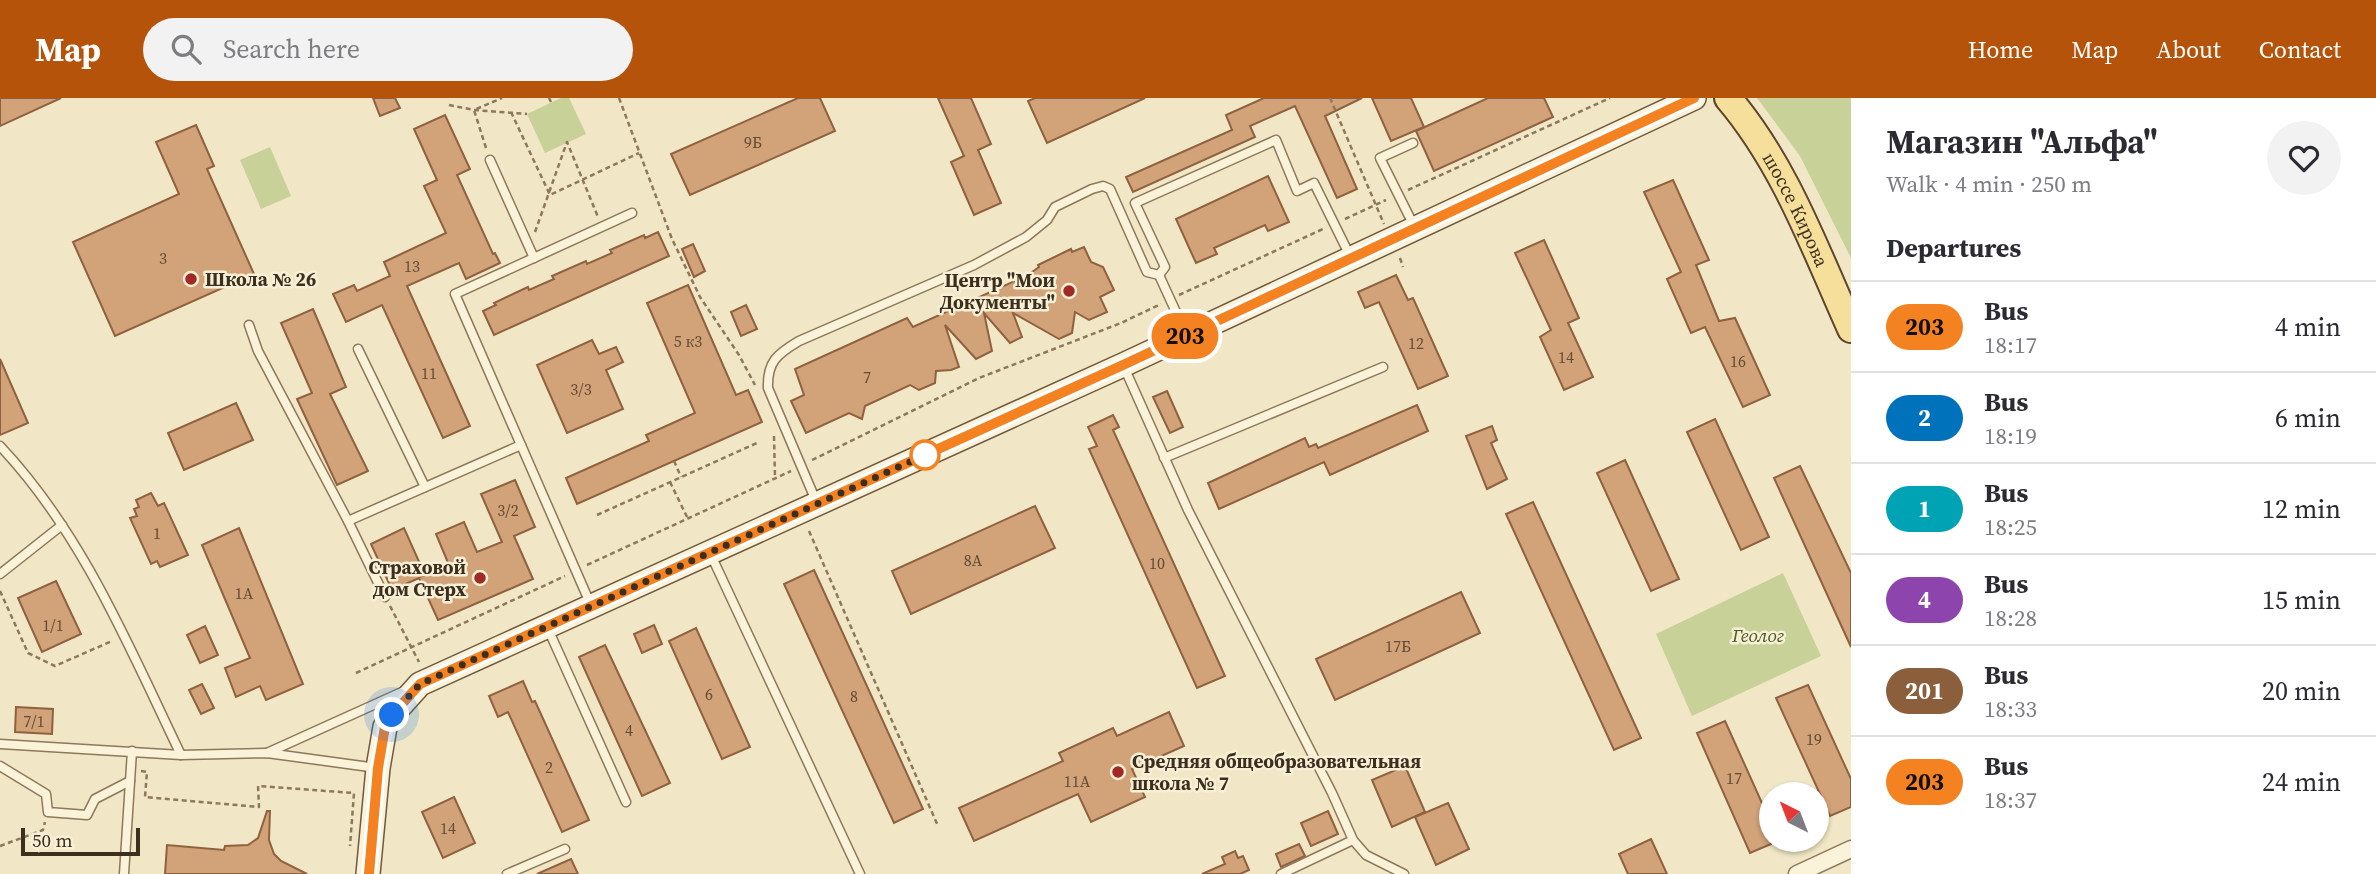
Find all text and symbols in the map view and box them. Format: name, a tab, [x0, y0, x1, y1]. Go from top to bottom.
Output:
search box	[143, 18, 633, 81]
text: Map	[35, 27, 101, 72]
icon: search	[167, 30, 205, 68]
text: Search here	[223, 31, 360, 67]
text: Home	[1968, 33, 2033, 66]
text: Map	[2071, 33, 2118, 66]
text: About	[2156, 33, 2221, 66]
text: Contact	[2259, 33, 2341, 66]
text: Магазин "Альфа"	[1886, 119, 2158, 164]
button: heart	[2267, 121, 2341, 195]
house number: 9Б	[744, 131, 762, 153]
street label: шоссе Кирова	[1757, 147, 1835, 271]
text: Walk · 4 min · 250 m	[1886, 168, 2092, 200]
text: Departures	[1886, 230, 2021, 266]
house number: 3	[159, 247, 167, 269]
house number: 13	[404, 255, 420, 277]
place label: Школа № 26	[205, 266, 316, 292]
place label: Центр "Мои Документы"	[940, 267, 1055, 315]
marker: Школа № 26	[183, 271, 199, 287]
marker: Центр "Мои Документы"	[1061, 283, 1077, 299]
text: Bus	[1984, 293, 2028, 329]
text: 4 min	[2275, 309, 2341, 345]
text: 203	[1905, 310, 1944, 343]
line badge: 203	[1145, 313, 1225, 359]
text: 203	[1165, 319, 1205, 352]
text: 18:17	[1984, 329, 2037, 361]
house number: 5 к3	[674, 330, 702, 352]
house number: 12	[1408, 332, 1424, 354]
house number: 14	[1558, 346, 1574, 368]
house number: 16	[1730, 350, 1746, 372]
house number: 11	[421, 362, 437, 384]
house number: 7	[863, 366, 871, 388]
house number: 3/3	[570, 378, 592, 400]
text: Bus	[1984, 384, 2028, 420]
text: 6 min	[2275, 400, 2341, 436]
text: 2	[1918, 401, 1931, 434]
text: 18:19	[1984, 420, 2037, 452]
unlabelled marker	[910, 440, 940, 470]
text: Bus	[1984, 475, 2028, 511]
text: 12 min	[2262, 491, 2341, 527]
text: 1	[1918, 492, 1931, 525]
house number: 3/2	[497, 499, 519, 521]
text: 18:25	[1984, 511, 2037, 543]
house number: 1	[153, 522, 161, 544]
house number: 8А	[964, 549, 983, 571]
house number: 10	[1149, 552, 1165, 574]
place label: Страховой дом Стерх	[369, 554, 467, 602]
text: Bus	[1984, 566, 2028, 602]
marker: Страховой дом Стерх	[472, 570, 488, 586]
house number: 1А	[235, 582, 254, 604]
text: 15 min	[2262, 582, 2341, 618]
text: 4	[1918, 583, 1931, 616]
text: 18:28	[1984, 602, 2037, 634]
house number: 1/1	[42, 614, 64, 636]
park label: Геолог	[1731, 622, 1784, 648]
house number: 17Б	[1385, 635, 1411, 657]
text: Bus	[1984, 657, 2028, 693]
text: 20 min	[2262, 673, 2341, 709]
text: 201	[1905, 674, 1944, 707]
house number: 6	[705, 683, 713, 705]
house number: 8	[850, 685, 858, 707]
text: 18:33	[1984, 693, 2037, 725]
your location	[374, 697, 409, 732]
house number: 7/1	[23, 710, 45, 732]
house number: 4	[625, 719, 633, 741]
house number: 19	[1806, 728, 1822, 750]
place label: Cредняя общеобразовательная школа № 7	[1132, 748, 1421, 796]
text: Bus	[1984, 748, 2028, 784]
house number: 2	[545, 756, 553, 778]
marker: Cредняя общеобразовательная школа № 7	[1110, 764, 1126, 780]
text: 24 min	[2262, 764, 2341, 800]
text: 203	[1905, 765, 1944, 798]
house number: 17	[1726, 767, 1742, 789]
house number: 11А	[1064, 770, 1091, 792]
north arrow	[1759, 782, 1829, 852]
map controls	[1759, 782, 1829, 852]
text: 18:37	[1984, 784, 2037, 816]
house number: 14	[440, 817, 456, 839]
scale bar	[21, 825, 140, 857]
text: 50 m	[32, 827, 73, 853]

